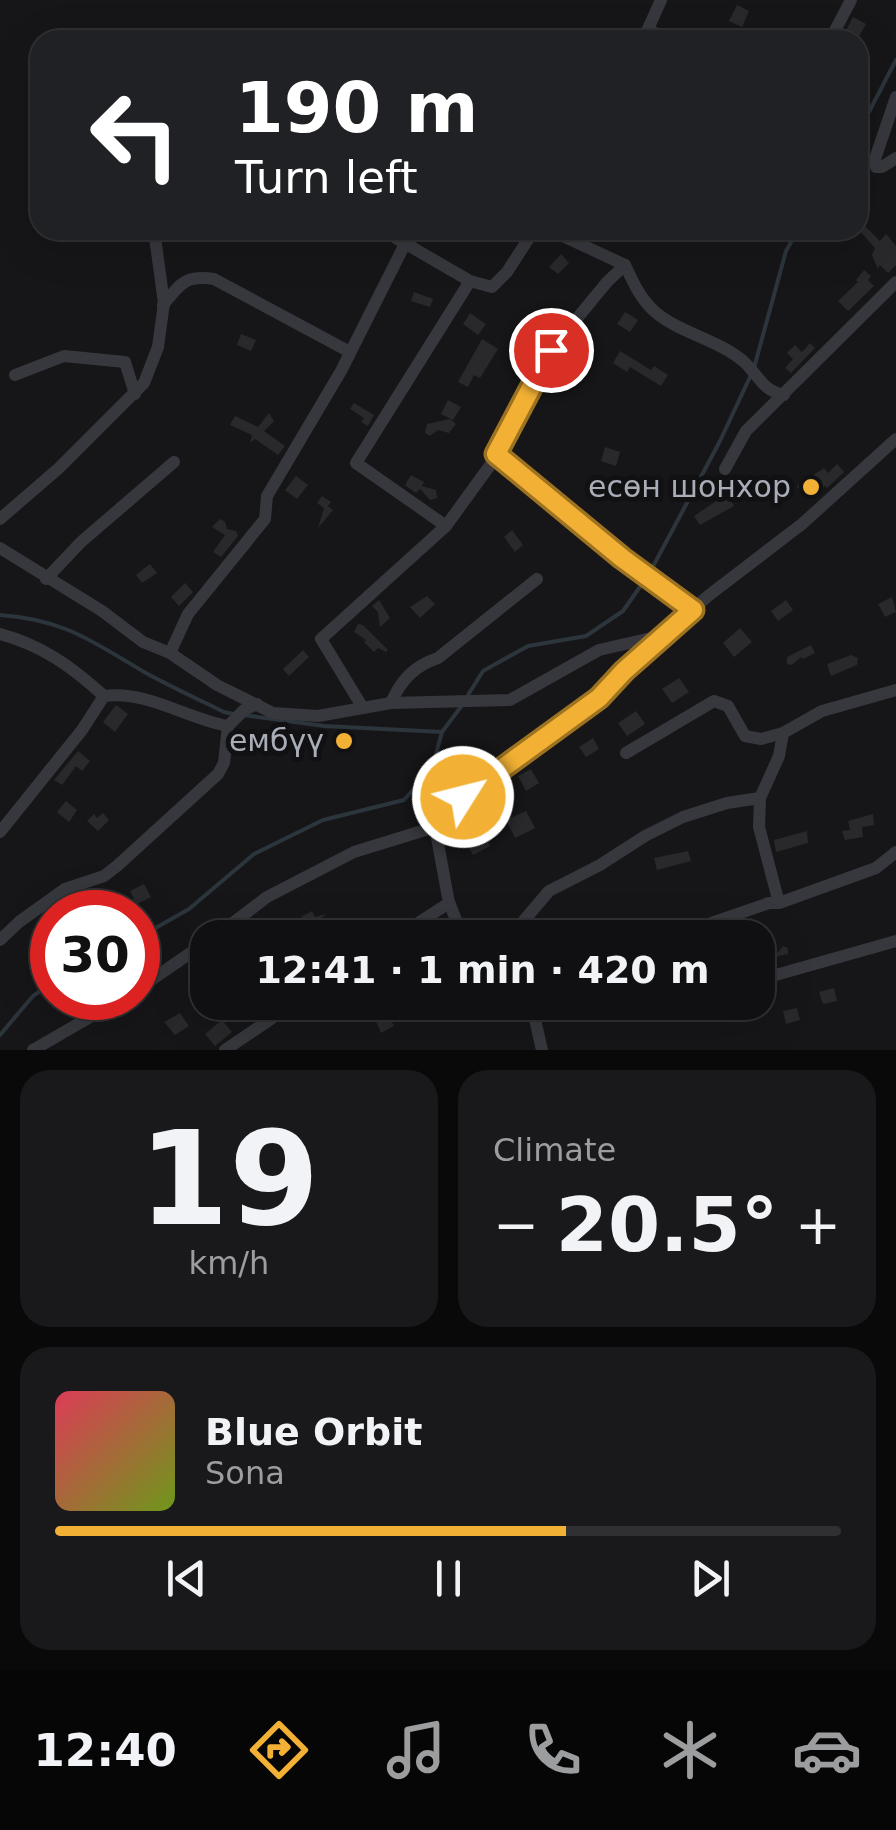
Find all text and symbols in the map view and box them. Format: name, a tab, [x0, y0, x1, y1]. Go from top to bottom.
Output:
text: 190 m	[235, 67, 478, 149]
icon: left	[70, 70, 200, 200]
text: Turn left	[235, 151, 418, 204]
pin	[509, 308, 594, 393]
icon: arrive	[524, 323, 579, 378]
place label: есөн шонхор	[588, 469, 791, 504]
marker: есөн шонхор	[800, 476, 822, 498]
place label: ембүү	[229, 723, 324, 758]
marker: ембүү	[333, 730, 355, 752]
position arrow	[411, 745, 515, 849]
speed limit sign: 30	[30, 890, 160, 1020]
text: 12:41 · 1 min · 420 m	[255, 948, 710, 992]
text: 19	[139, 1103, 319, 1255]
text: Climate	[493, 1131, 616, 1169]
text: 20.5°	[556, 1181, 778, 1269]
text: −	[493, 1193, 539, 1257]
text: +	[795, 1193, 841, 1257]
text: km/h	[189, 1244, 269, 1282]
text: Blue Orbit	[205, 1410, 422, 1454]
text: Sona	[205, 1454, 285, 1492]
icon: previous	[159, 1551, 214, 1606]
icon: pause	[421, 1551, 476, 1606]
icon: next	[683, 1551, 738, 1606]
icon: directions	[244, 1715, 314, 1785]
icon: music	[381, 1715, 451, 1785]
icon: phone	[518, 1715, 588, 1785]
icon: climate	[655, 1715, 725, 1785]
icon: car	[792, 1715, 862, 1785]
text: 12:40	[34, 1724, 177, 1777]

